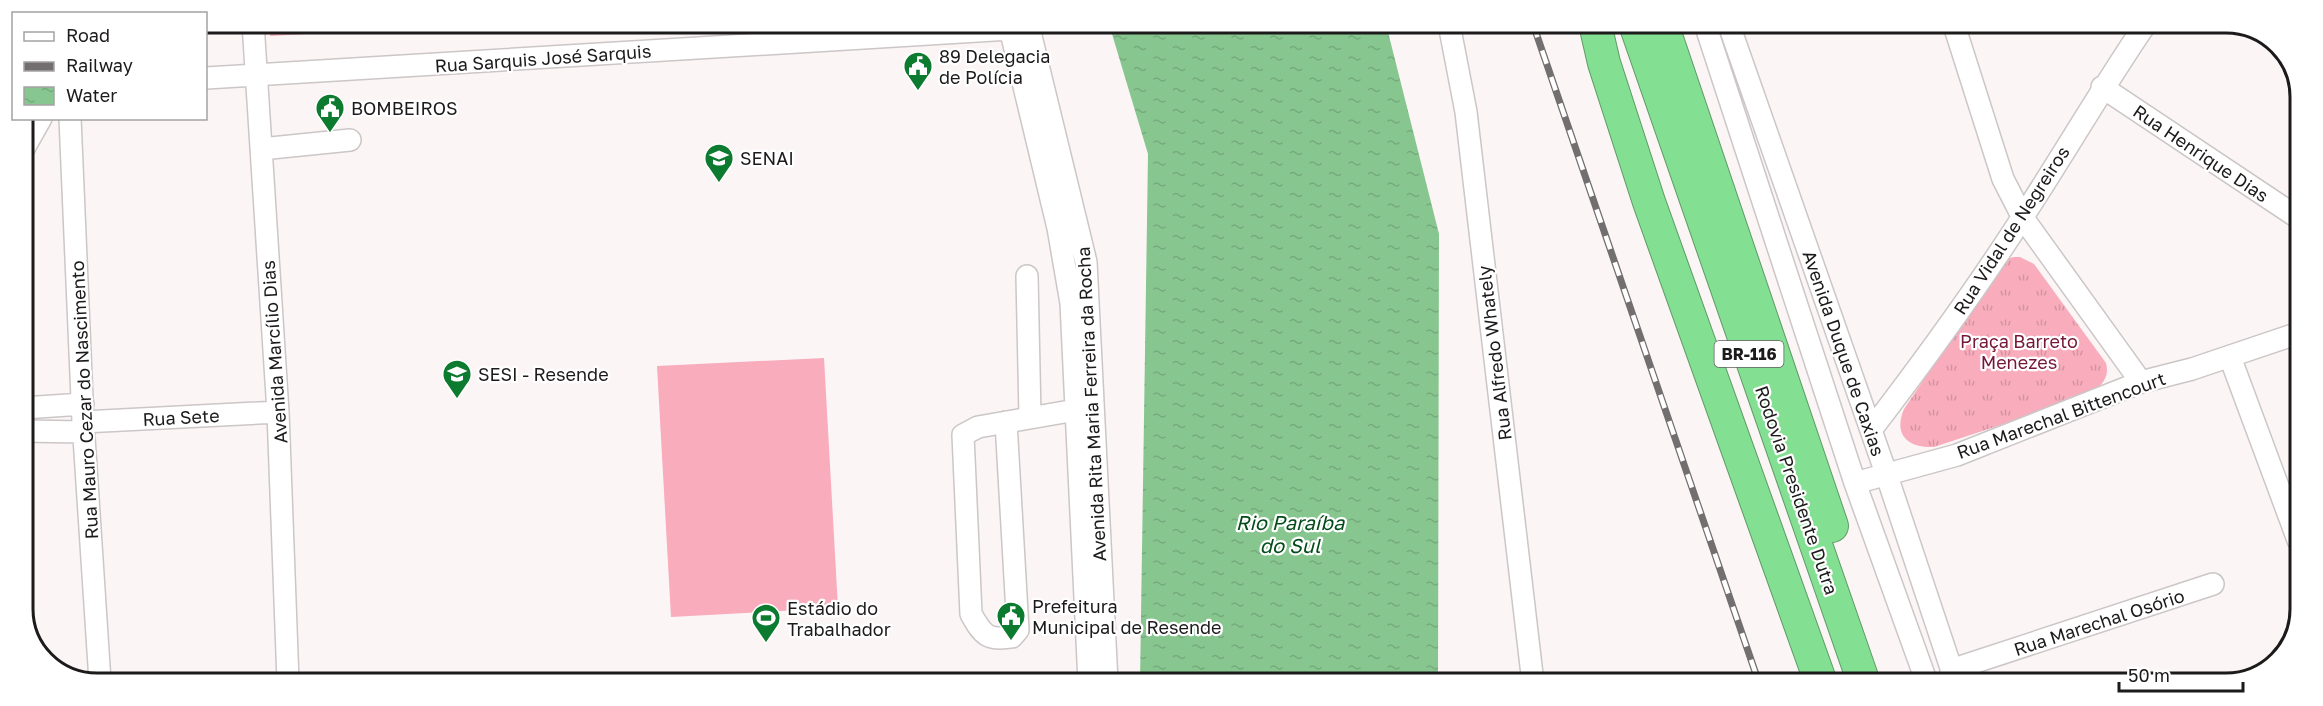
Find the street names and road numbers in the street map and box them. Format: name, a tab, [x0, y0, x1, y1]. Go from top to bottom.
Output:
street label: Rua Sarquis José Sarquis	[434, 39, 652, 77]
street label: Rua Henrique Dias	[2129, 100, 2273, 206]
street label: Rua Vidal de Negreiros	[1948, 142, 2074, 318]
street label: Avenida Rita Maria Ferreira da Rocha	[1072, 246, 1110, 562]
street label: Avenida Duque de Caxias	[1798, 247, 1890, 459]
street label: Rua Mauro Cezar do Nascimento	[66, 260, 102, 540]
street label: Avenida Marcílio Dias	[257, 260, 291, 444]
street label: Rua Alfredo Whately	[1472, 264, 1516, 442]
road number: BR-116	[1714, 341, 1784, 367]
street label: Rua Marechal Bittencourt	[1954, 367, 2168, 463]
street label: Rodovia Presidente Dutra	[1751, 383, 1843, 597]
street label: Rua Sete	[142, 404, 220, 430]
street label: Rua Marechal Osório	[2011, 584, 2187, 660]

